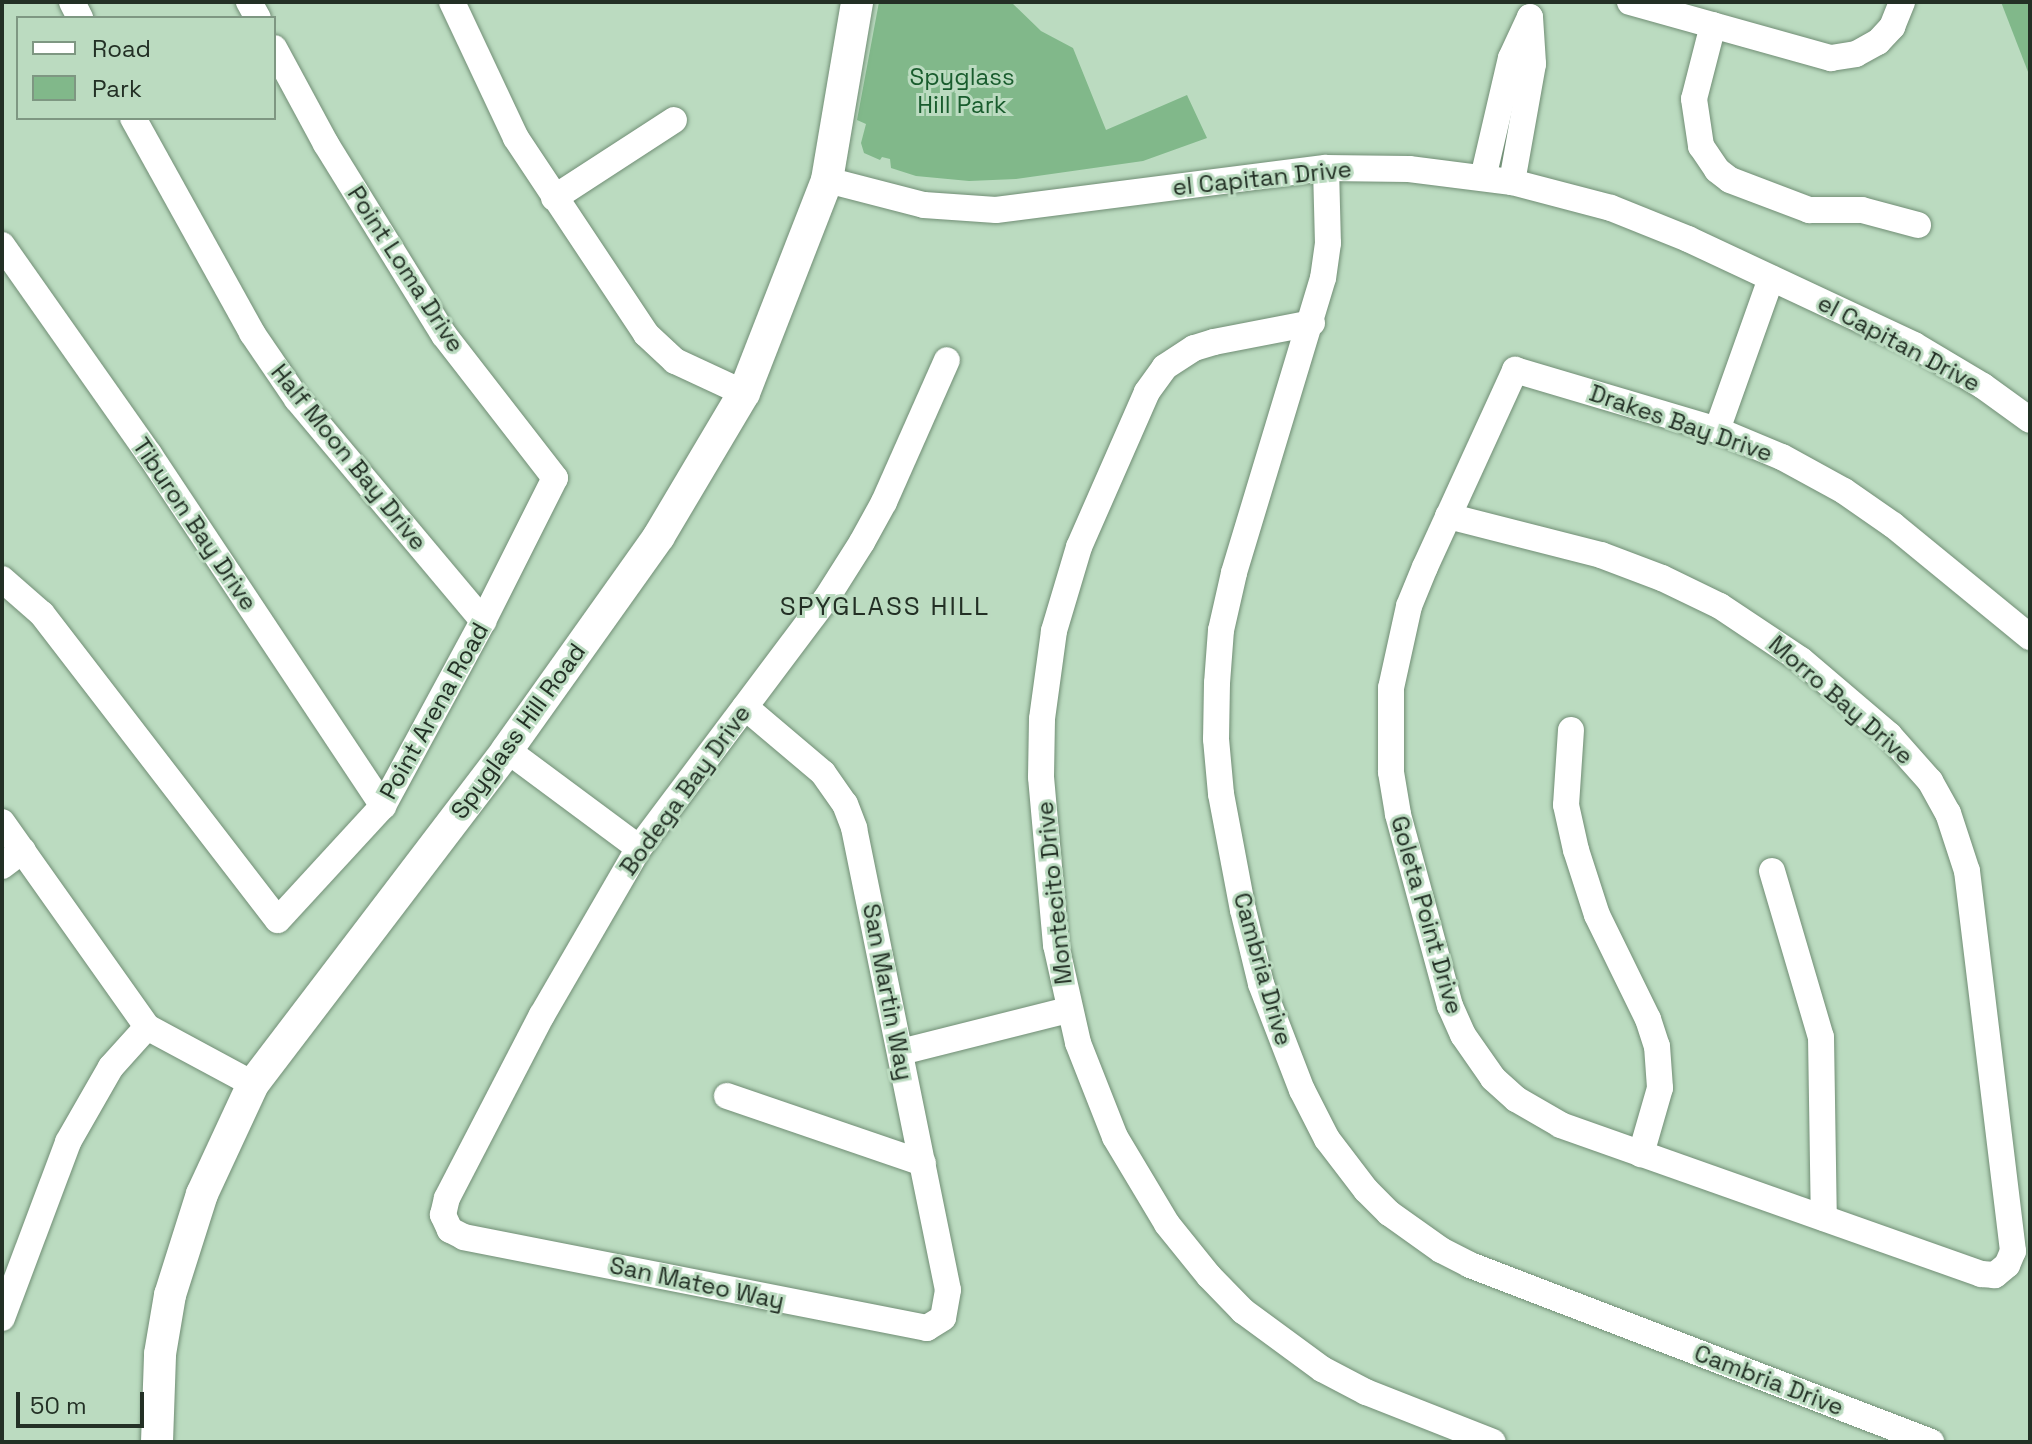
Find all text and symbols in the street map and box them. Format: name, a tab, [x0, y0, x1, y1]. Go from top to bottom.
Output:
legend	[16, 16, 276, 120]
text: Road	[92, 33, 151, 64]
park label: Spyglass Hill Park	[909, 63, 1015, 119]
text: Park	[92, 73, 142, 104]
street label: el Capitan Drive	[1171, 154, 1353, 202]
street label: Point Loma Drive	[342, 181, 470, 357]
street label: el Capitan Drive	[1813, 288, 1985, 398]
street label: Half Moon Bay Drive	[265, 358, 433, 556]
street label: Drakes Bay Drive	[1586, 378, 1776, 468]
street label: Tiburon Bay Drive	[127, 432, 263, 616]
district label: SPYGLASS HILL	[780, 591, 990, 623]
street label: Point Arena Road	[373, 617, 495, 805]
street label: Morro Bay Drive	[1763, 629, 1919, 771]
street label: Spyglass Hill Road	[445, 638, 591, 824]
street label: Bodega Bay Drive	[614, 699, 756, 881]
street label: Montecito Drive	[1030, 800, 1078, 986]
street label: Goleta Point Drive	[1385, 812, 1469, 1018]
street label: Cambria Drive	[1227, 889, 1299, 1049]
street label: San Martin Way	[857, 901, 919, 1083]
street label: San Mateo Way	[607, 1250, 787, 1316]
street label: Cambria Drive	[1690, 1338, 1848, 1422]
scale bar	[20, 1376, 148, 1426]
text: 50 m	[30, 1390, 87, 1421]

